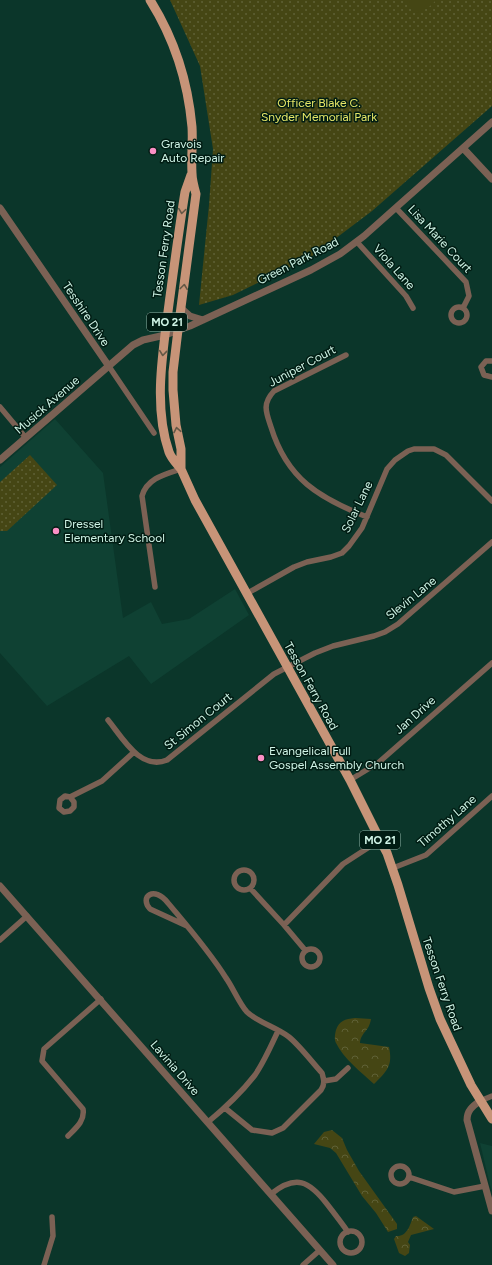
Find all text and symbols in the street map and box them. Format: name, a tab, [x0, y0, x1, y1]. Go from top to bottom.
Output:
park label: Officer Blake C. Snyder Memorial Park	[261, 96, 377, 124]
place label: Gravois Auto Repair	[161, 137, 224, 165]
marker: Gravois Auto Repair	[148, 146, 158, 156]
street label: Tesson Ferry Road	[150, 199, 178, 299]
street label: Lisa Marie Court	[405, 202, 475, 276]
one-way arrow	[178, 208, 187, 214]
street label: Green Park Road	[255, 234, 341, 288]
street label: Viola Lane	[370, 242, 418, 293]
street label: Tesshire Drive	[59, 279, 113, 349]
one-way arrow	[179, 284, 188, 290]
road number: MO 21	[147, 313, 187, 331]
street label: Juniper Court	[266, 342, 338, 390]
one-way arrow	[158, 350, 167, 356]
street label: Musick Avenue	[12, 373, 83, 437]
one-way arrow	[174, 427, 182, 433]
street label: Solar Lane	[338, 478, 376, 535]
place label: Dressel Elementary School	[64, 517, 165, 545]
marker: Dressel Elementary School	[51, 526, 61, 536]
street label: Slevin Lane	[383, 573, 439, 623]
street label: Tesson Ferry Road	[281, 640, 341, 732]
street label: St Simon Court	[161, 689, 235, 752]
street label: Jan Drive	[392, 693, 438, 737]
place label: Evangelical Full Gospel Assembly Church	[269, 744, 405, 772]
marker: Evangelical Full Gospel Assembly Church	[256, 753, 266, 763]
street label: Timothy Lane	[415, 792, 479, 850]
road number: MO 21	[360, 831, 400, 849]
street label: Tesson Ferry Road	[419, 935, 465, 1033]
street label: Lavinia Drive	[148, 1038, 203, 1098]

